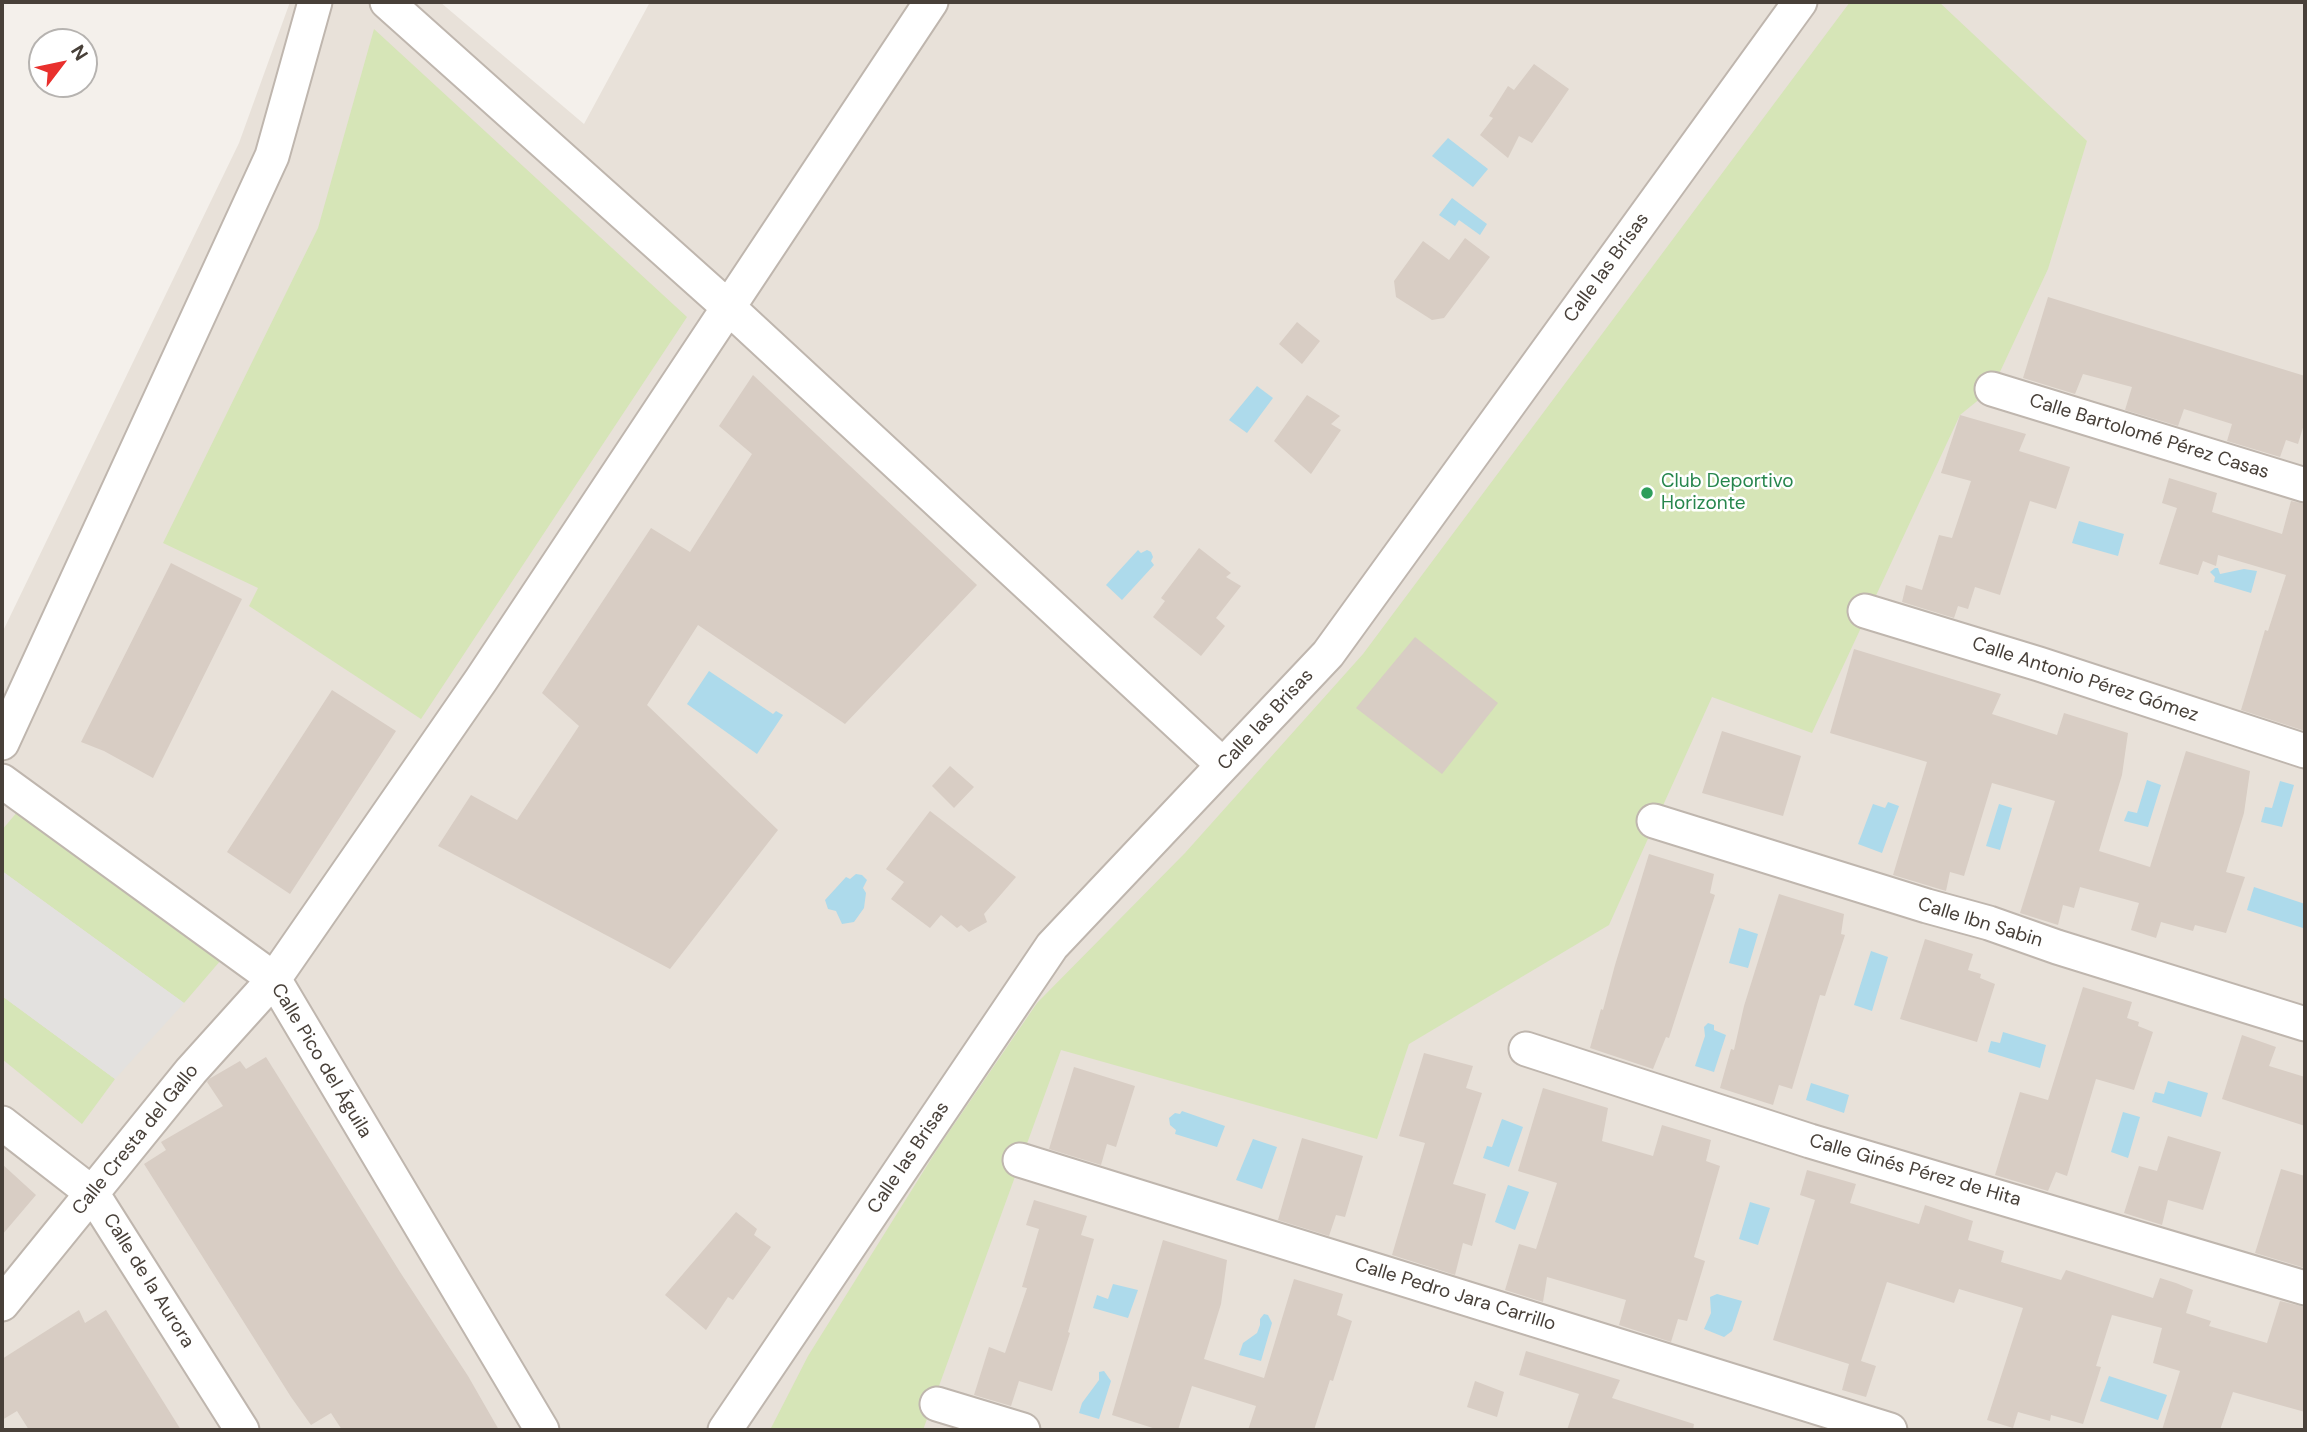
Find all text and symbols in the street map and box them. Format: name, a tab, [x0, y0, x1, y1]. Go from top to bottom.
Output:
north arrow	[28, 28, 98, 98]
text: N	[65, 40, 94, 65]
street label: Calle las Brisas	[1560, 209, 1654, 327]
street label: Calle Bartolomé Pérez Casas	[2026, 390, 2272, 484]
place label: Club Deportivo Horizonte	[1661, 471, 1794, 515]
marker: Club Deportivo Horizonte	[1639, 485, 1655, 501]
street label: Calle Antonio Pérez Gómez	[1969, 633, 2201, 727]
street label: Calle las Brisas	[1213, 665, 1319, 775]
street label: Calle Ibn Sabin	[1915, 893, 2045, 953]
street label: Calle Pico del Águila	[266, 980, 376, 1142]
street label: Calle Cresta del Gallo	[68, 1060, 204, 1220]
street label: Calle las Brisas	[863, 1098, 955, 1218]
street label: Calle Ginés Pérez de Hita	[1807, 1130, 2023, 1212]
street label: Calle de la Aurora	[97, 1210, 199, 1352]
street label: Calle Pedro Jara Carrillo	[1352, 1254, 1558, 1336]

